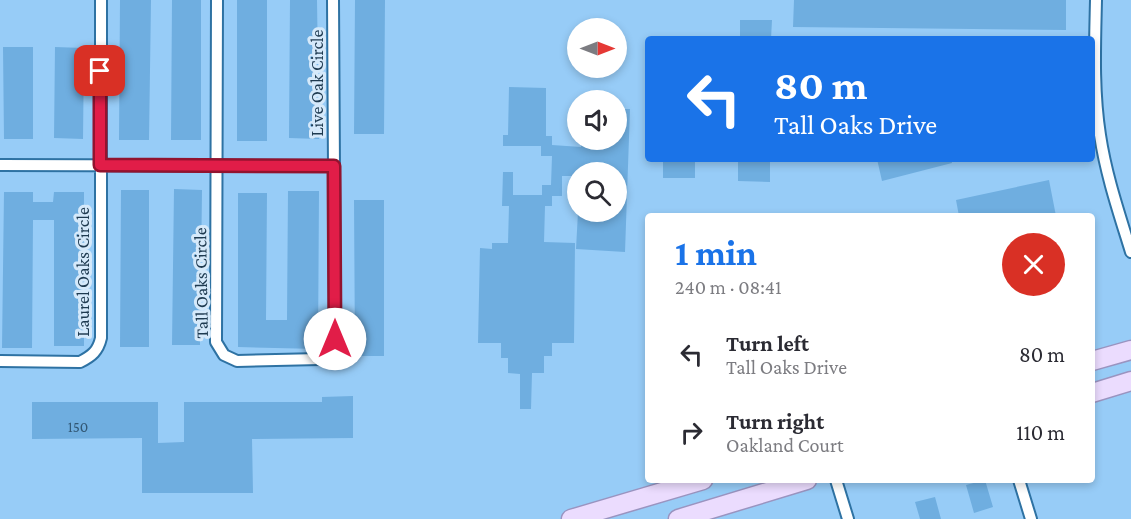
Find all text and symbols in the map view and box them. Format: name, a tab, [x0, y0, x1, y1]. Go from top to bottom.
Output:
north arrow	[567, 18, 627, 78]
map controls	[567, 18, 627, 222]
street label: Live Oak Circle	[307, 29, 327, 136]
pin	[74, 45, 125, 96]
icon: arrive	[83, 54, 116, 87]
icon: left	[675, 60, 753, 138]
text: 80 m	[774, 61, 868, 108]
button: sound	[567, 90, 627, 150]
text: Tall Oaks Drive	[774, 110, 937, 140]
button: search	[567, 162, 627, 222]
street label: Laurel Oaks Circle	[73, 207, 93, 337]
street label: Tall Oaks Circle	[190, 227, 212, 339]
text: 1 min	[675, 233, 757, 273]
button: close	[1002, 233, 1065, 296]
text: 240 m · 08:41	[675, 276, 782, 298]
position arrow	[303, 307, 367, 371]
text: Turn left	[726, 331, 809, 356]
icon: left	[675, 338, 708, 371]
text: 80 m	[1019, 342, 1065, 367]
text: Tall Oaks Drive	[726, 356, 847, 378]
text: Turn right	[726, 409, 824, 434]
icon: right	[675, 416, 708, 449]
house number: 150	[68, 419, 88, 435]
text: 110 m	[1016, 420, 1065, 445]
text: Oakland Court	[726, 434, 844, 456]

